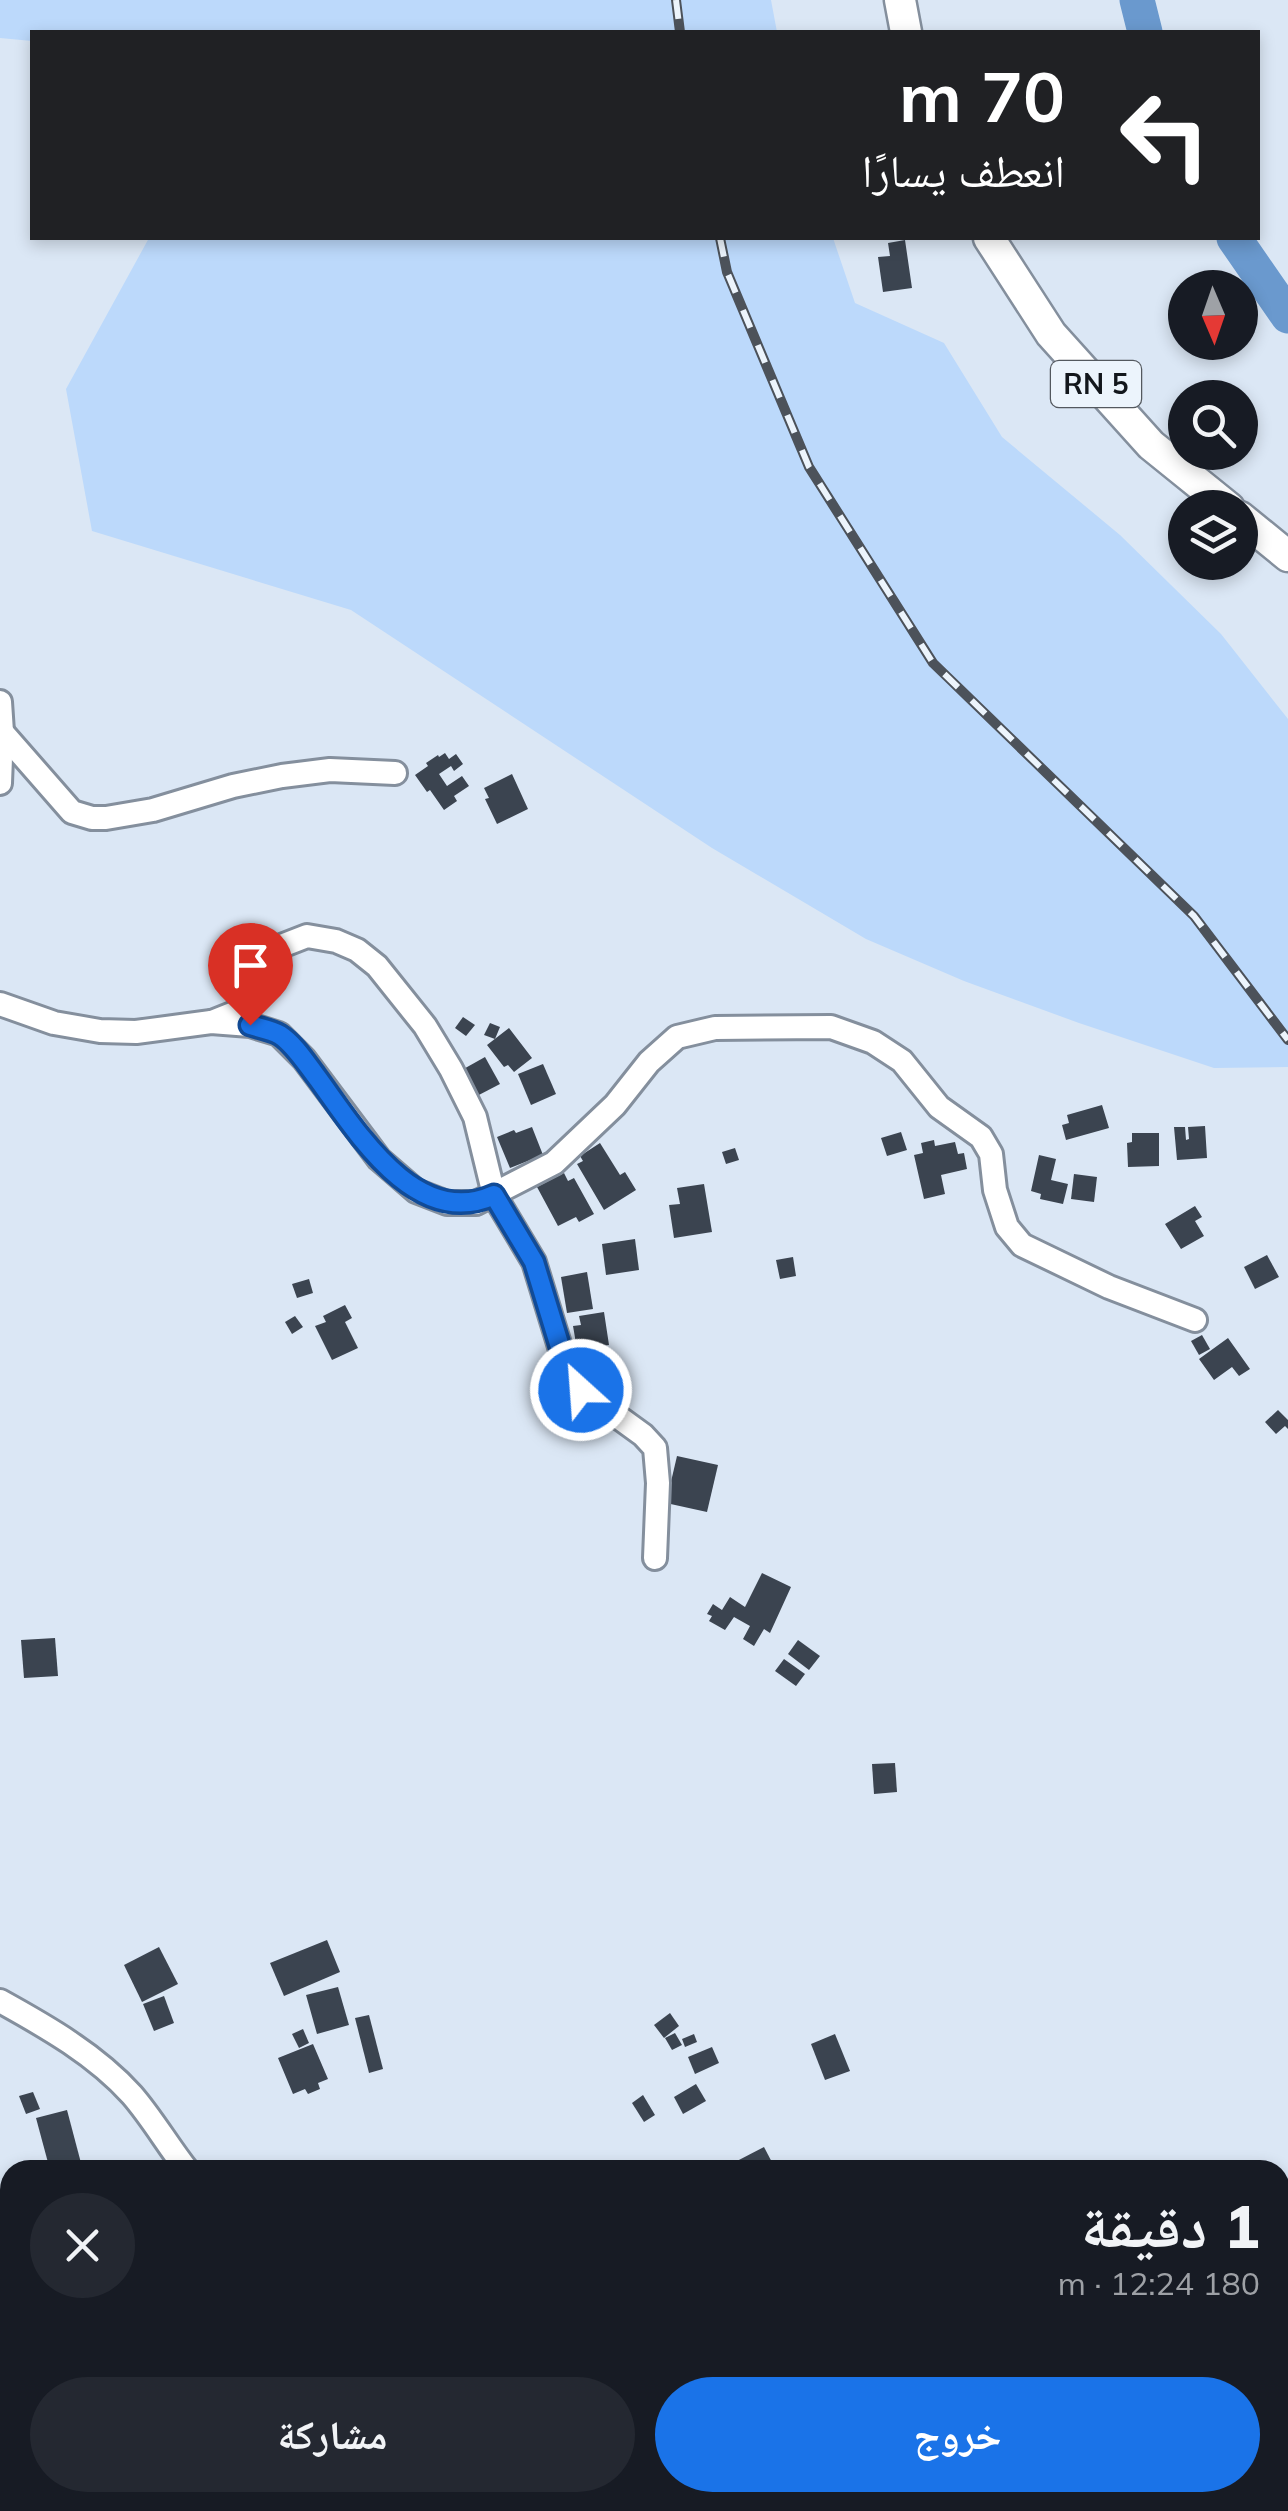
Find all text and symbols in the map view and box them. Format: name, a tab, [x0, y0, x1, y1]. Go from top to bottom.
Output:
text: 70 m	[899, 52, 1065, 140]
icon: left	[1100, 70, 1230, 200]
text: انعطف يسارًا	[862, 142, 1065, 198]
north arrow	[1168, 270, 1258, 360]
map controls	[1168, 270, 1258, 580]
road number: RN 5	[1051, 361, 1141, 407]
button: search	[1168, 380, 1258, 470]
button: layers	[1168, 490, 1258, 580]
pin	[208, 923, 293, 1026]
icon: arrive	[223, 938, 278, 993]
position arrow	[529, 1338, 633, 1442]
text: 1 دقيقة	[1081, 2188, 1260, 2263]
button: close	[30, 2193, 135, 2298]
text: 180 m · 12:24	[1058, 2263, 1260, 2303]
button: مشاركة	[30, 2377, 635, 2492]
button: خروج	[655, 2377, 1260, 2492]

